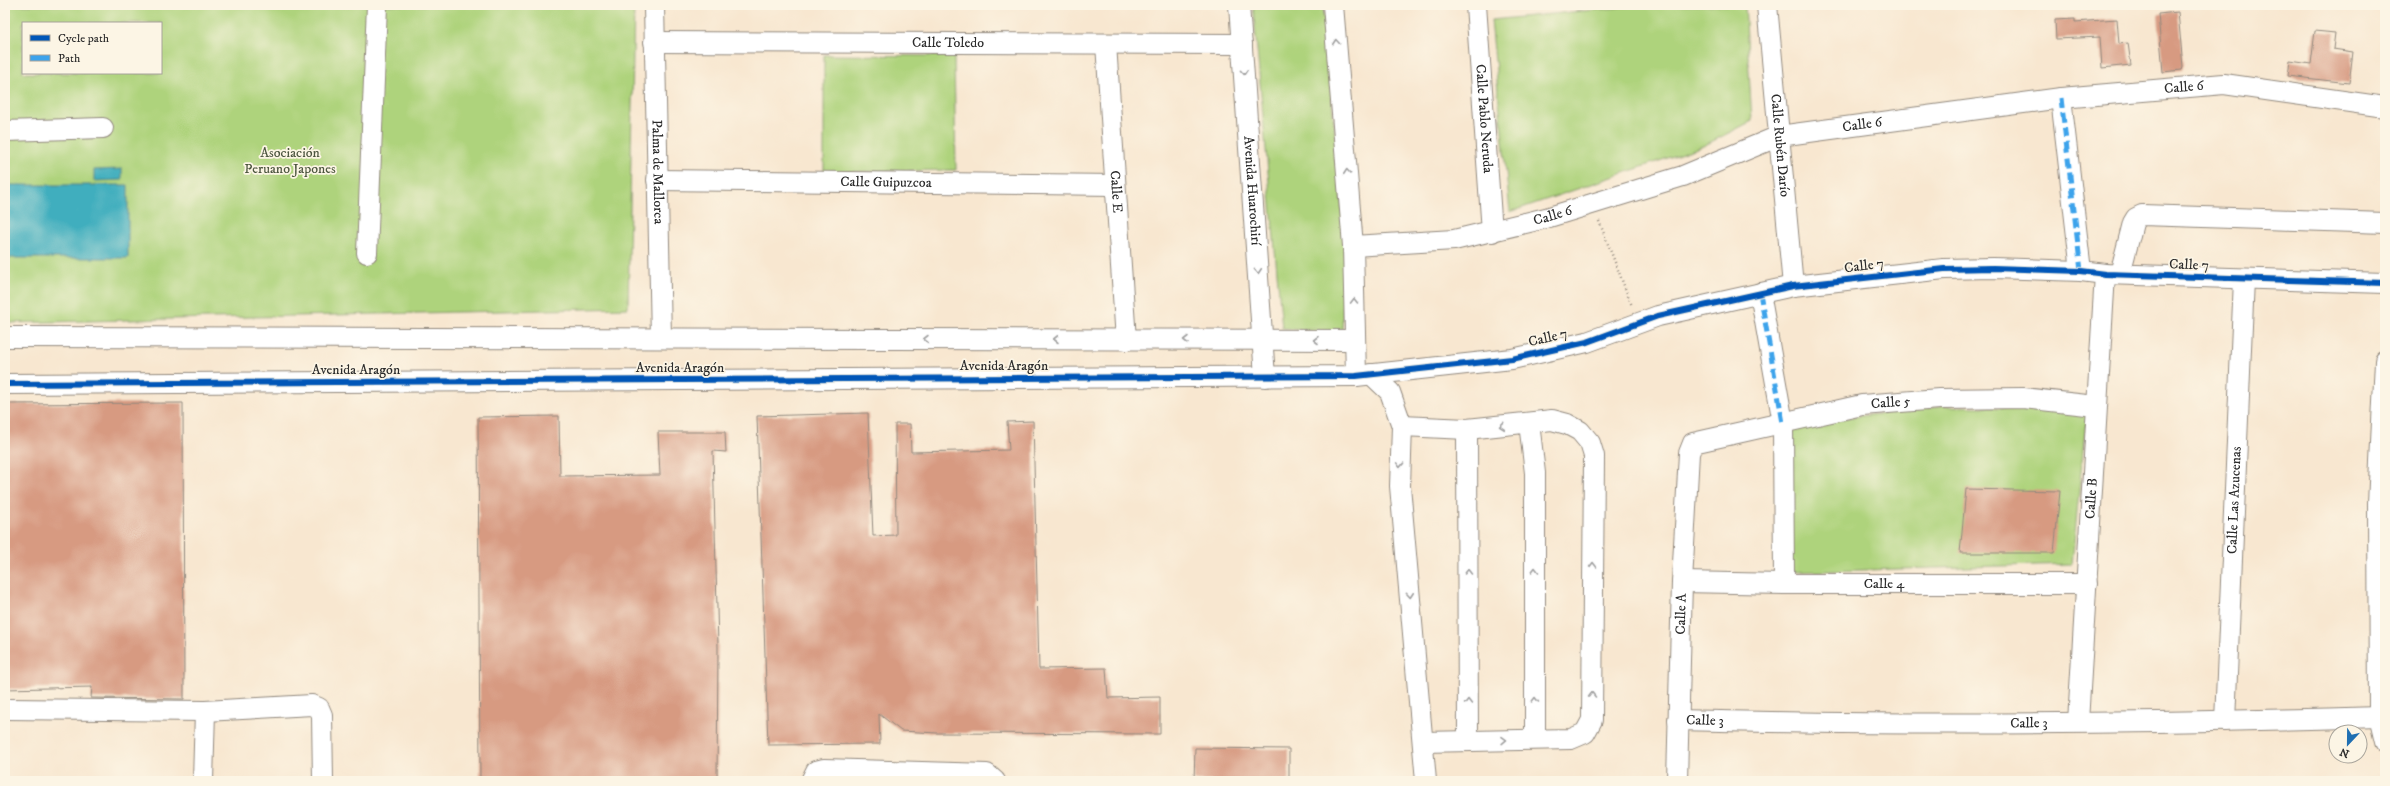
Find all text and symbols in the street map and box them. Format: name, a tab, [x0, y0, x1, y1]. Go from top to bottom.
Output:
legend	[22, 22, 162, 74]
text: Cycle path	[58, 31, 110, 46]
street label: Calle Toledo	[912, 34, 984, 52]
one-way arrow	[1331, 39, 1340, 45]
text: Path	[58, 51, 81, 66]
street label: Calle Pablo Neruda	[1471, 64, 1497, 174]
one-way arrow	[1239, 69, 1248, 75]
street label: Calle 6	[2163, 77, 2205, 98]
street label: Calle Rubén Darío	[1766, 93, 1794, 198]
street label: Calle 6	[1841, 113, 1884, 136]
street label: Palma de Mallorca	[647, 119, 668, 225]
street label: Avenida Huarochirí	[1239, 135, 1265, 247]
park label: Asociación Peruano Japones	[244, 144, 336, 178]
one-way arrow	[1342, 169, 1351, 175]
street label: Calle E	[1106, 170, 1126, 213]
street label: Calle Guipuzcoa	[840, 173, 932, 192]
street label: Calle 6	[1532, 201, 1575, 230]
street label: Calle 7	[1843, 255, 1885, 277]
street label: Calle 7	[2169, 255, 2209, 275]
one-way arrow	[1253, 268, 1262, 274]
one-way arrow	[1350, 298, 1358, 304]
street label: Calle 7	[1527, 325, 1569, 351]
one-way arrow	[923, 335, 929, 343]
one-way arrow	[1053, 335, 1059, 343]
one-way arrow	[1183, 336, 1189, 344]
one-way arrow	[1313, 336, 1319, 344]
street label: Avenida Aragón	[960, 357, 1049, 375]
street label: Avenida Aragón	[636, 359, 725, 377]
street label: Avenida Aragón	[312, 361, 401, 379]
street label: Calle 5	[1870, 392, 1911, 413]
one-way arrow	[1499, 421, 1505, 430]
street label: Calle Las Azucenas	[2223, 446, 2246, 554]
one-way arrow	[1396, 462, 1405, 468]
street label: Calle B	[2081, 477, 2102, 520]
one-way arrow	[1589, 562, 1597, 568]
one-way arrow	[1531, 567, 1539, 573]
one-way arrow	[1464, 569, 1472, 575]
street label: Calle 4	[1864, 575, 1905, 593]
one-way arrow	[1405, 592, 1414, 598]
street label: Calle A	[1672, 592, 1691, 635]
one-way arrow	[1588, 692, 1596, 698]
one-way arrow	[1531, 697, 1539, 703]
one-way arrow	[1464, 699, 1472, 705]
street label: Calle 3	[1686, 711, 1724, 730]
street label: Calle 3	[2010, 714, 2048, 732]
north arrow	[2328, 724, 2368, 764]
one-way arrow	[1501, 736, 1507, 744]
text: N	[2338, 744, 2351, 761]

